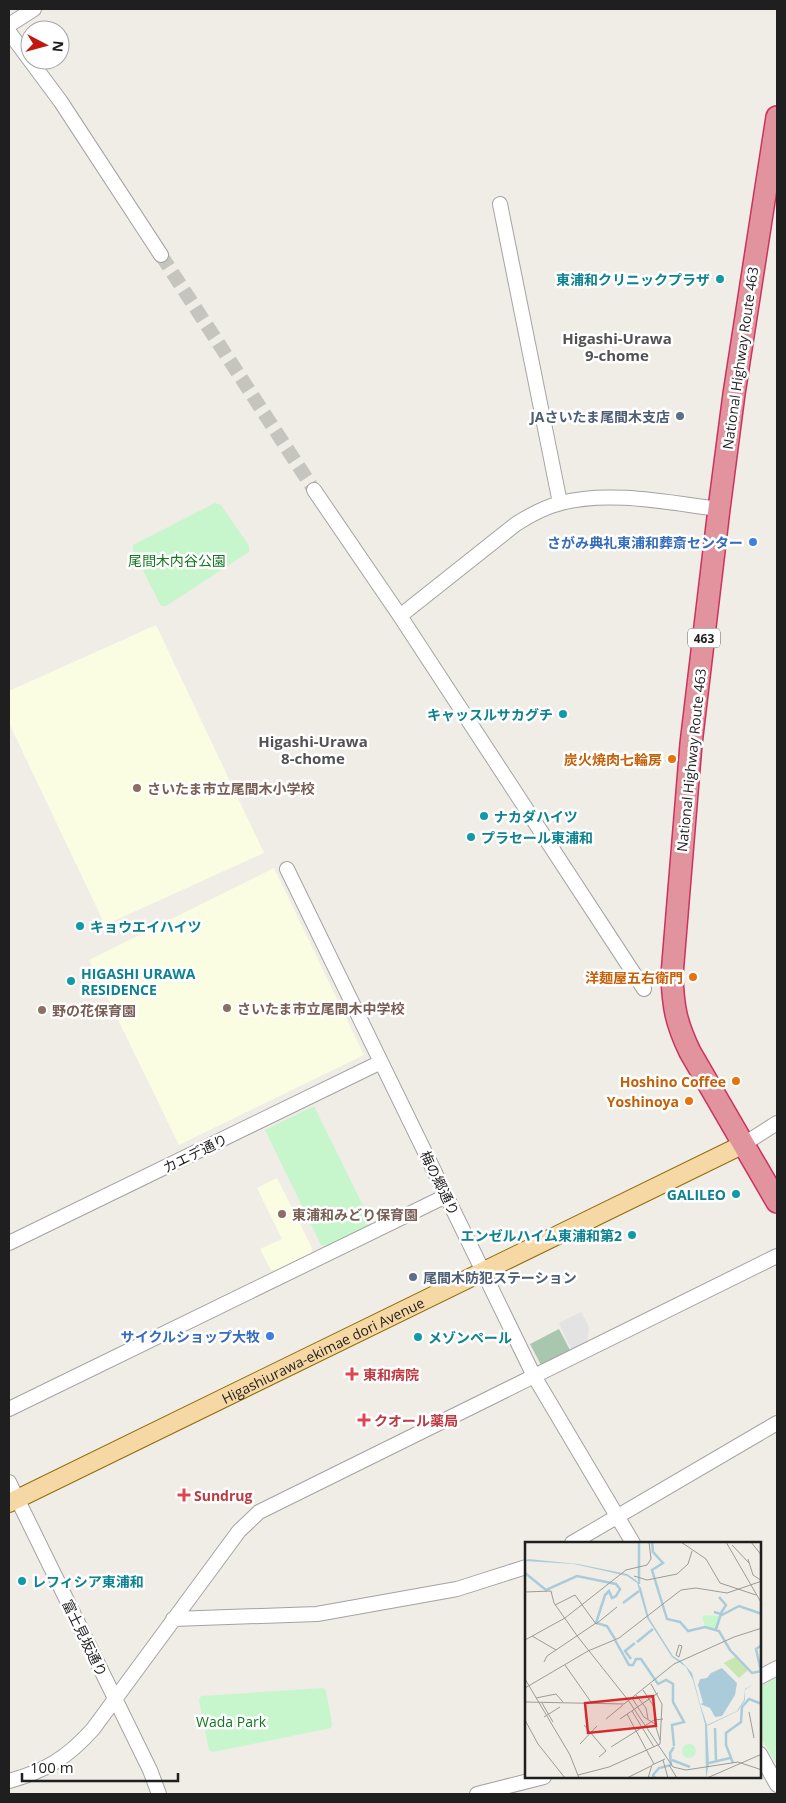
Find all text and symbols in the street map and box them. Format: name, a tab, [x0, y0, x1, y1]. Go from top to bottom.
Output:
north arrow	[20, 20, 70, 70]
text: N	[48, 40, 68, 53]
street label: National Highway Route 463	[718, 265, 762, 451]
place label: 東浦和クリニックプラザ	[556, 270, 710, 289]
marker: 東浦和クリニックプラザ	[714, 273, 726, 285]
district label: Higashi-Urawa 9-chome	[562, 328, 672, 365]
place label: JAさいたま尾間木支店	[528, 407, 670, 426]
marker: JAさいたま尾間木支店	[674, 410, 686, 422]
place label: さがみ典礼東浦和葬斎センター	[547, 533, 743, 552]
marker: さがみ典礼東浦和葬斎センター	[747, 536, 759, 548]
park label: 尾間木内谷公園	[128, 551, 226, 570]
road number: 463	[688, 628, 720, 648]
street label: National Highway Route 463	[672, 667, 710, 853]
place label: キャッスルサカグチ	[427, 705, 553, 724]
marker: キャッスルサカグチ	[557, 708, 569, 720]
district label: Higashi-Urawa 8-chome	[258, 731, 368, 768]
place label: 炭火焼肉七輪房	[564, 750, 662, 769]
marker: 炭火焼肉七輪房	[666, 753, 678, 765]
place label: さいたま市立尾間木小学校	[147, 779, 315, 798]
marker: さいたま市立尾間木小学校	[131, 782, 143, 794]
place label: ナカダハイツ	[494, 807, 578, 826]
marker: ナカダハイツ	[478, 810, 490, 822]
place label: プラセール東浦和	[481, 828, 593, 847]
marker: プラセール東浦和	[465, 831, 477, 843]
place label: キョウエイハイツ	[90, 917, 201, 936]
marker: キョウエイハイツ	[74, 920, 86, 932]
place label: HIGASHI URAWA RESIDENCE	[81, 964, 196, 999]
place label: 洋麺屋五右衛門	[585, 968, 683, 987]
marker: 洋麺屋五右衛門	[687, 971, 699, 983]
marker: HIGASHI URAWA RESIDENCE	[65, 975, 77, 987]
place label: さいたま市立尾間木中学校	[237, 999, 405, 1018]
place label: 野の花保育園	[52, 1001, 136, 1020]
marker: さいたま市立尾間木中学校	[221, 1002, 233, 1014]
marker: 野の花保育園	[36, 1004, 48, 1016]
place label: Hoshino Coffee	[620, 1072, 726, 1091]
marker: Hoshino Coffee	[730, 1075, 742, 1087]
place label: Yoshinoya	[607, 1092, 679, 1111]
marker: Yoshinoya	[683, 1095, 695, 1107]
street label: カエデ通り	[159, 1129, 231, 1177]
street label: 梅の郷通り	[416, 1147, 464, 1219]
place label: GALILEO	[667, 1185, 726, 1204]
marker: GALILEO	[730, 1188, 742, 1200]
place label: 東浦和みどり保育園	[292, 1205, 418, 1224]
marker: 東浦和みどり保育園	[276, 1208, 288, 1220]
place label: エンゼルハイム東浦和第2	[461, 1226, 622, 1245]
marker: エンゼルハイム東浦和第2	[626, 1229, 638, 1241]
place label: 尾間木防犯ステーション	[423, 1268, 577, 1287]
marker: 尾間木防犯ステーション	[407, 1271, 419, 1283]
street label: Higashiurawa-ekimae dori Avenue	[218, 1292, 427, 1407]
place label: サイクルショップ大牧	[121, 1327, 260, 1346]
place label: メゾンペール	[428, 1328, 512, 1347]
marker: サイクルショップ大牧	[264, 1330, 276, 1342]
marker: メゾンペール	[412, 1331, 424, 1343]
place label: 東和病院	[363, 1365, 419, 1384]
marker: 東和病院	[345, 1367, 359, 1381]
place label: クオール薬局	[374, 1411, 458, 1430]
marker: クオール薬局	[358, 1414, 370, 1426]
place label: Sundrug	[194, 1486, 253, 1505]
marker: Sundrug	[178, 1489, 190, 1501]
inset map	[525, 1542, 761, 1778]
place label: レフィシア東浦和	[32, 1572, 144, 1591]
marker: レフィシア東浦和	[16, 1575, 28, 1587]
street label: 富士見坂通り	[58, 1596, 112, 1680]
park label: Wada Park	[196, 1712, 267, 1731]
scale bar	[22, 1750, 179, 1782]
text: 100 m	[30, 1757, 74, 1777]

